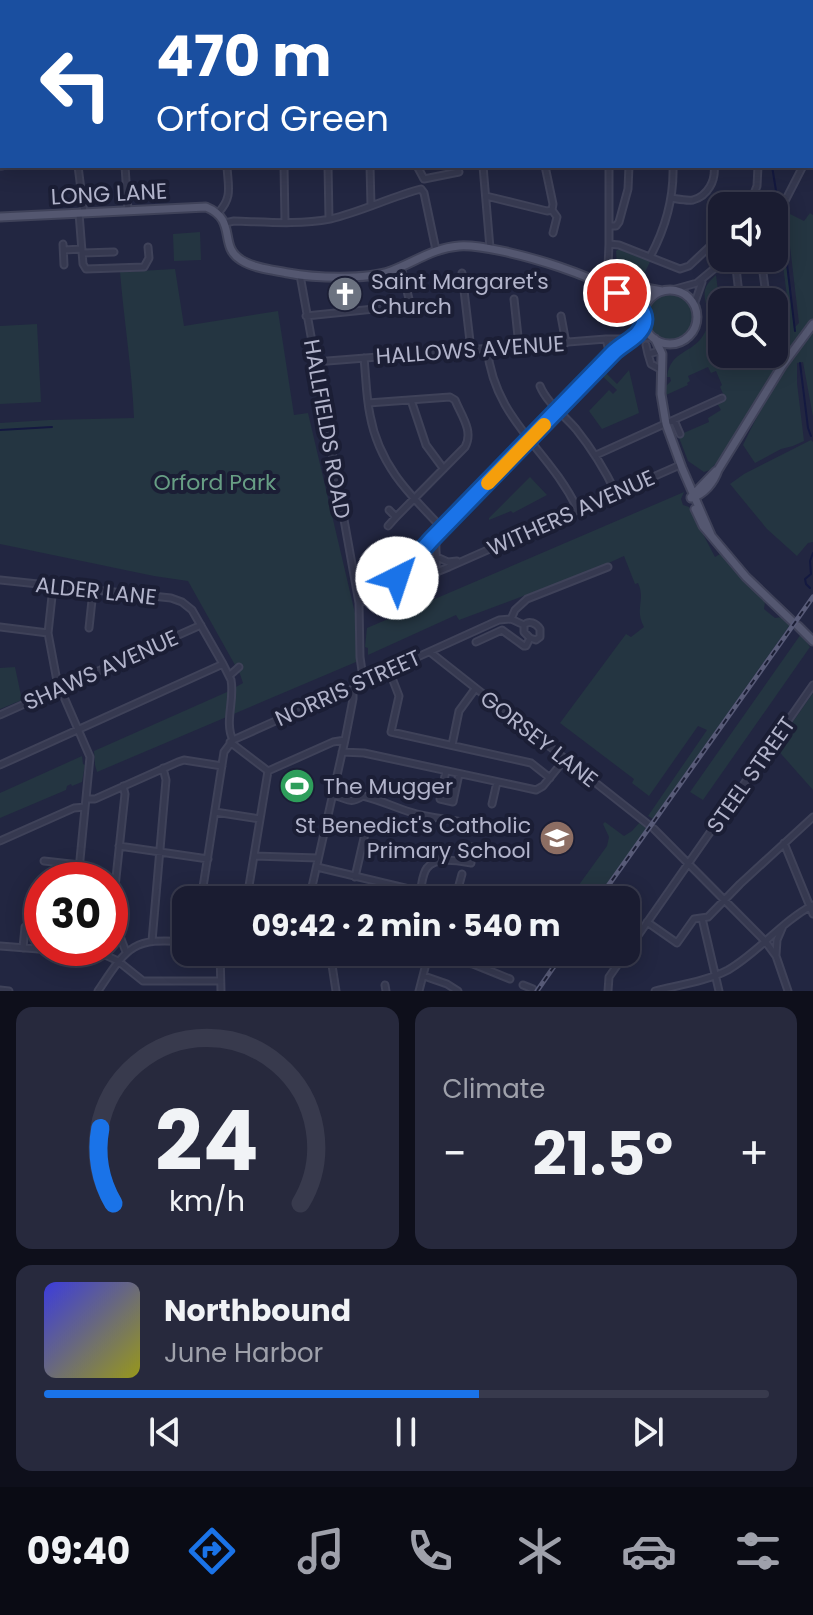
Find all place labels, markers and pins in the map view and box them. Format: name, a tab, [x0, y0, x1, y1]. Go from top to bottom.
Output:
pin	[583, 259, 651, 327]
place label: Saint Margaret's Church	[371, 266, 549, 322]
church icon: Saint Margaret's Church	[326, 275, 364, 313]
sports icon: The Mugger	[278, 767, 316, 805]
place label: The Mugger	[323, 771, 453, 802]
place label: St Benedict's Catholic Primary School	[295, 810, 531, 866]
school or university icon: St Benedict's Catholic Primary School	[538, 819, 576, 857]

